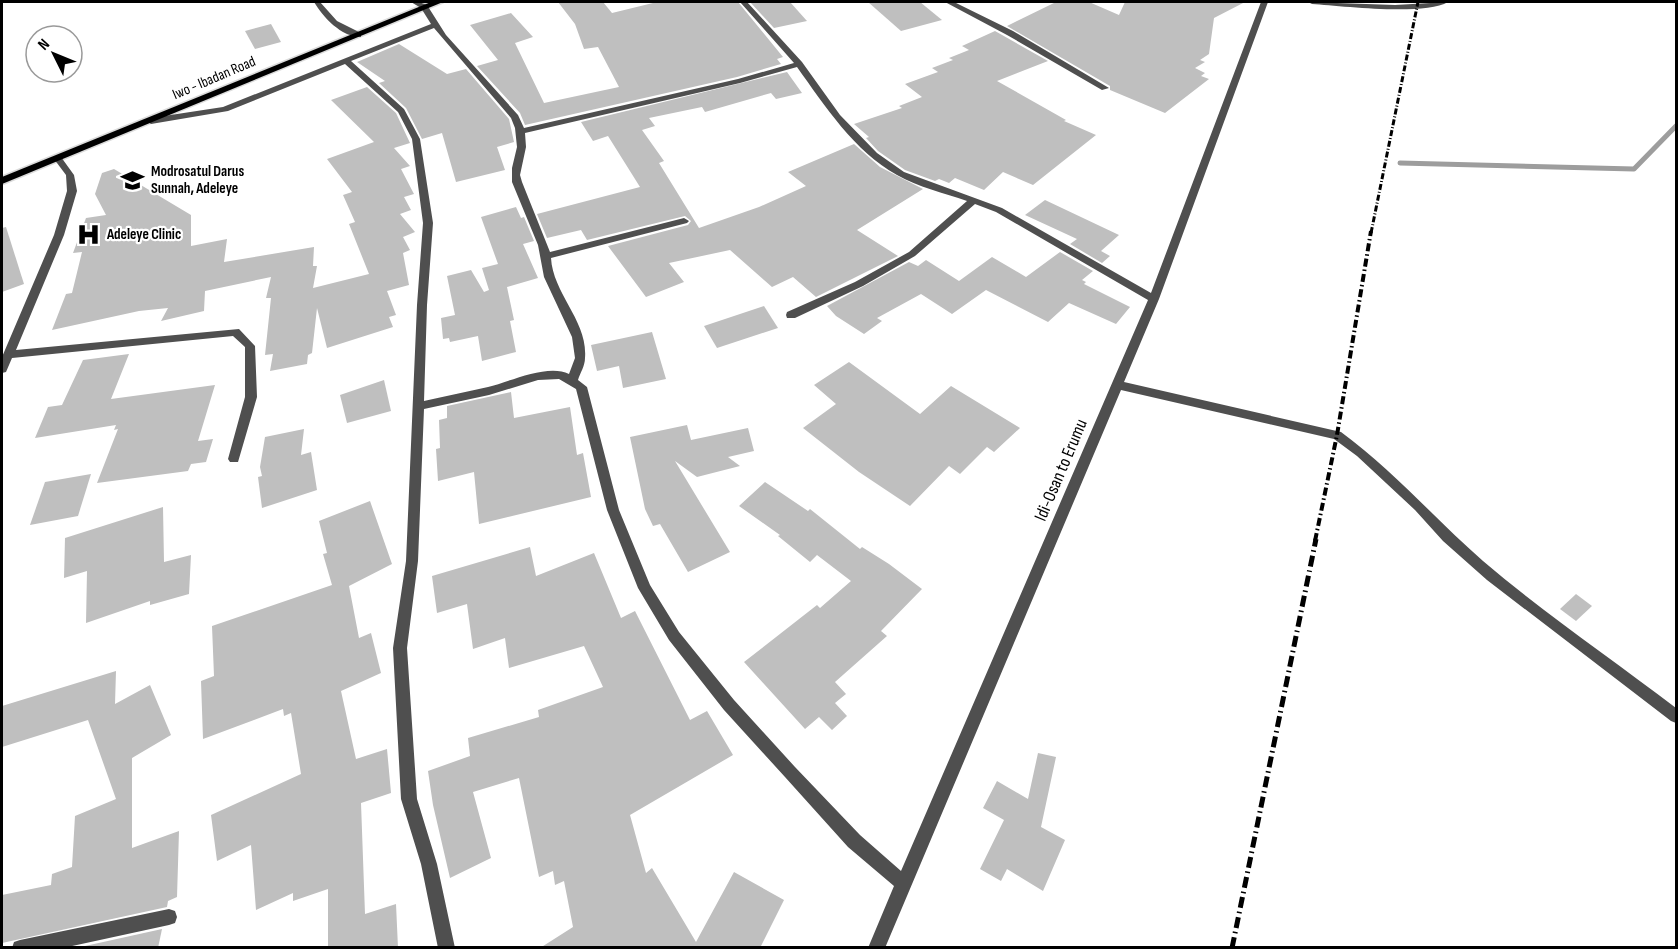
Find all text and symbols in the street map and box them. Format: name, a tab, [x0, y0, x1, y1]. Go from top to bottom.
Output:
north arrow	[24, 24, 84, 84]
text: N	[34, 35, 54, 54]
street label: Iwo - Ibadan Road	[169, 52, 259, 104]
place label: Modrosatul Darus Sunnah, Adeleye	[151, 162, 244, 198]
school or university icon: Modrosatul Darus Sunnah, Adeleye	[120, 167, 146, 193]
hospital icon: Adeleye Clinic	[76, 221, 102, 247]
place label: Adeleye Clinic	[106, 225, 181, 244]
street label: Idi-Osan to Erumu	[1030, 416, 1092, 524]

